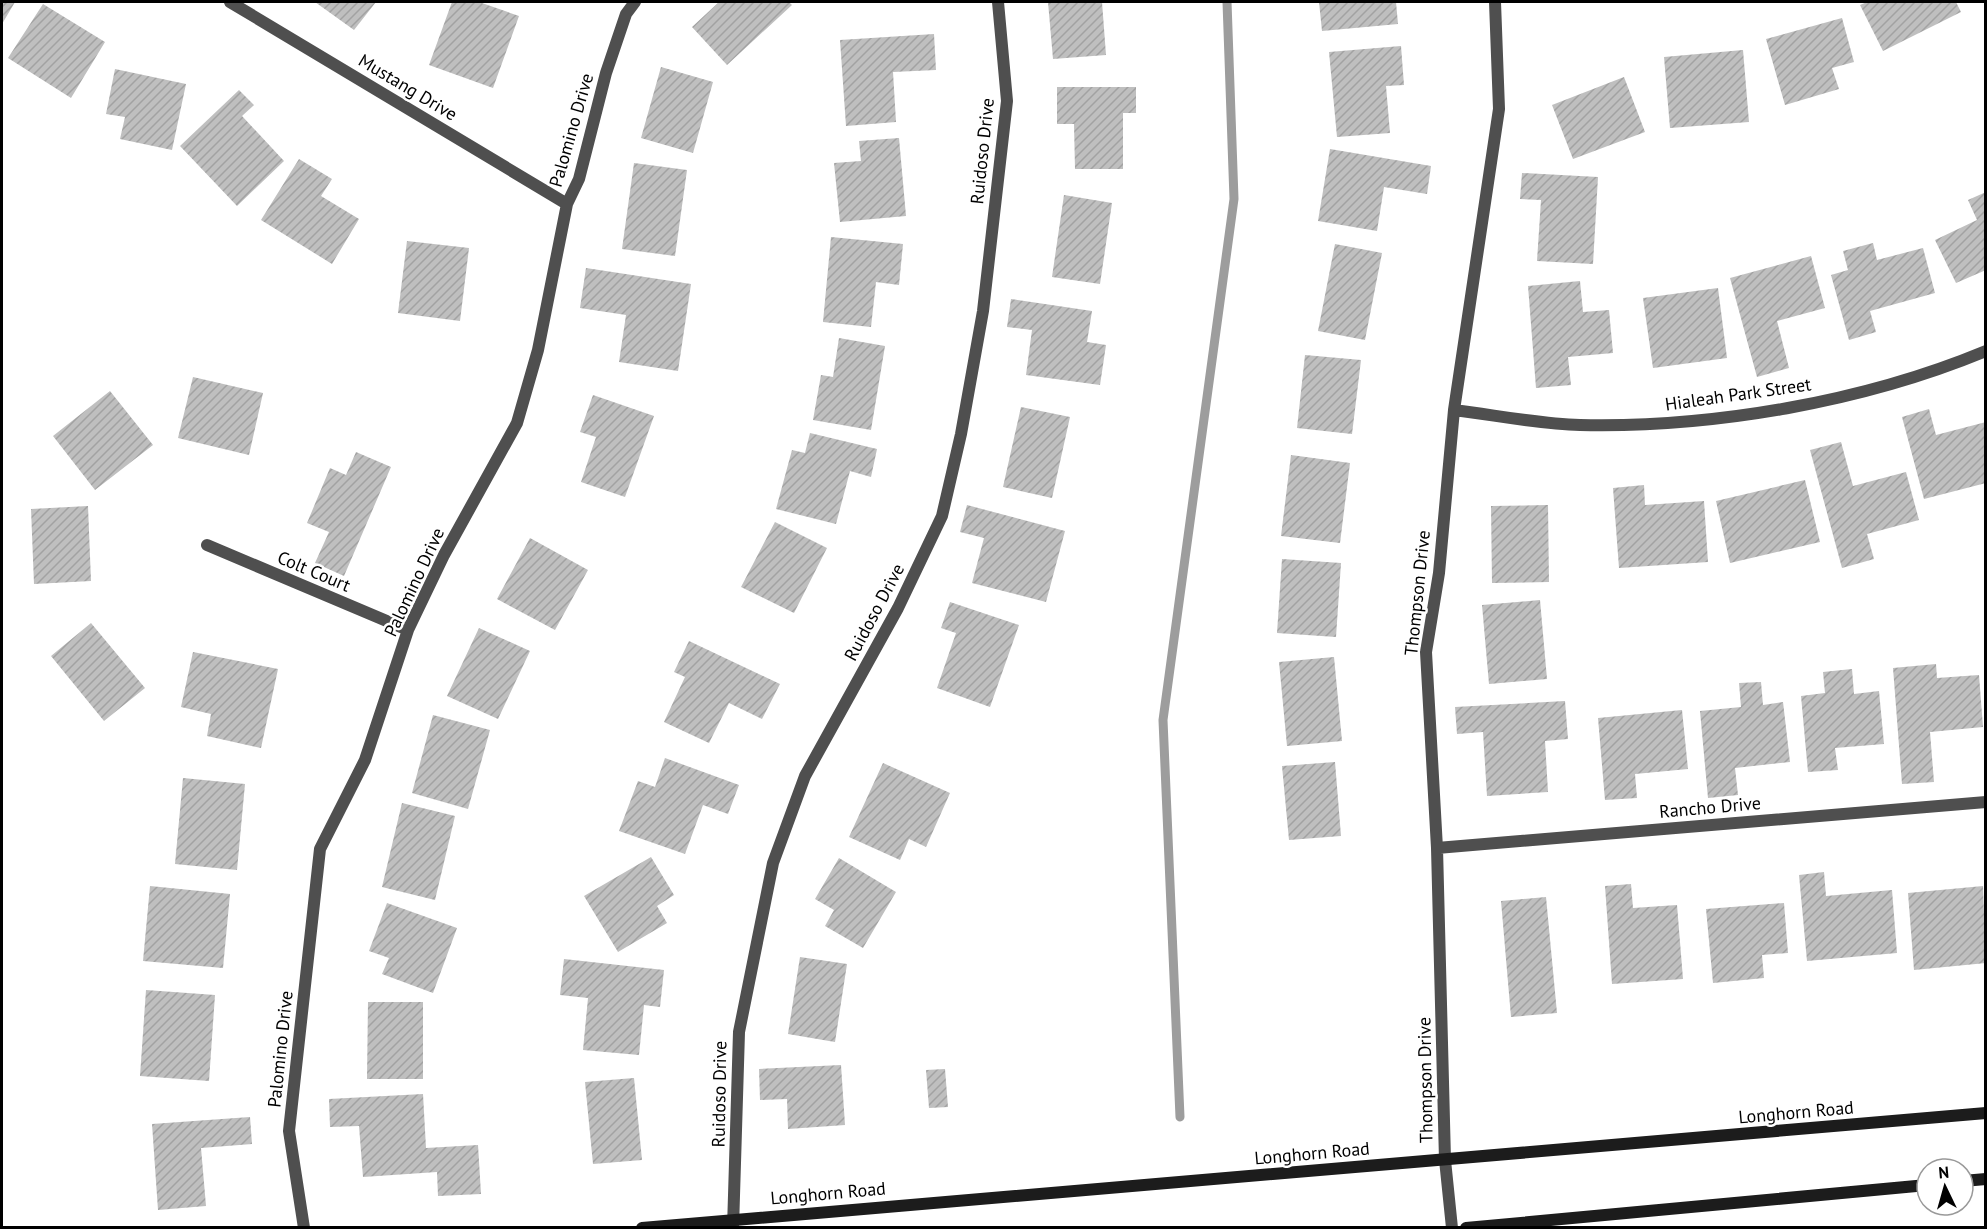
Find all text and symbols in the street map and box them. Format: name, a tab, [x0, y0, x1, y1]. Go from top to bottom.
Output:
street label: Mustang Drive	[354, 49, 462, 125]
street label: Palomino Drive	[544, 70, 598, 190]
street label: Ruidoso Drive	[965, 97, 999, 205]
street label: Hialeah Park Street	[1664, 372, 1812, 416]
street label: Palomino Drive	[379, 524, 449, 640]
street label: Thompson Drive	[1399, 529, 1435, 657]
street label: Colt Court	[274, 545, 354, 597]
street label: Ruidoso Drive	[839, 559, 909, 665]
street label: Rancho Drive	[1658, 791, 1762, 823]
street label: Palomino Drive	[262, 989, 298, 1109]
street label: Thompson Drive	[1412, 1017, 1438, 1143]
street label: Ruidoso Drive	[707, 1040, 731, 1148]
street label: Longhorn Road	[1737, 1095, 1855, 1129]
street label: Longhorn Road	[1253, 1136, 1371, 1170]
north arrow	[1915, 1157, 1975, 1217]
text: N	[1938, 1162, 1950, 1182]
street label: Longhorn Road	[769, 1176, 887, 1210]

